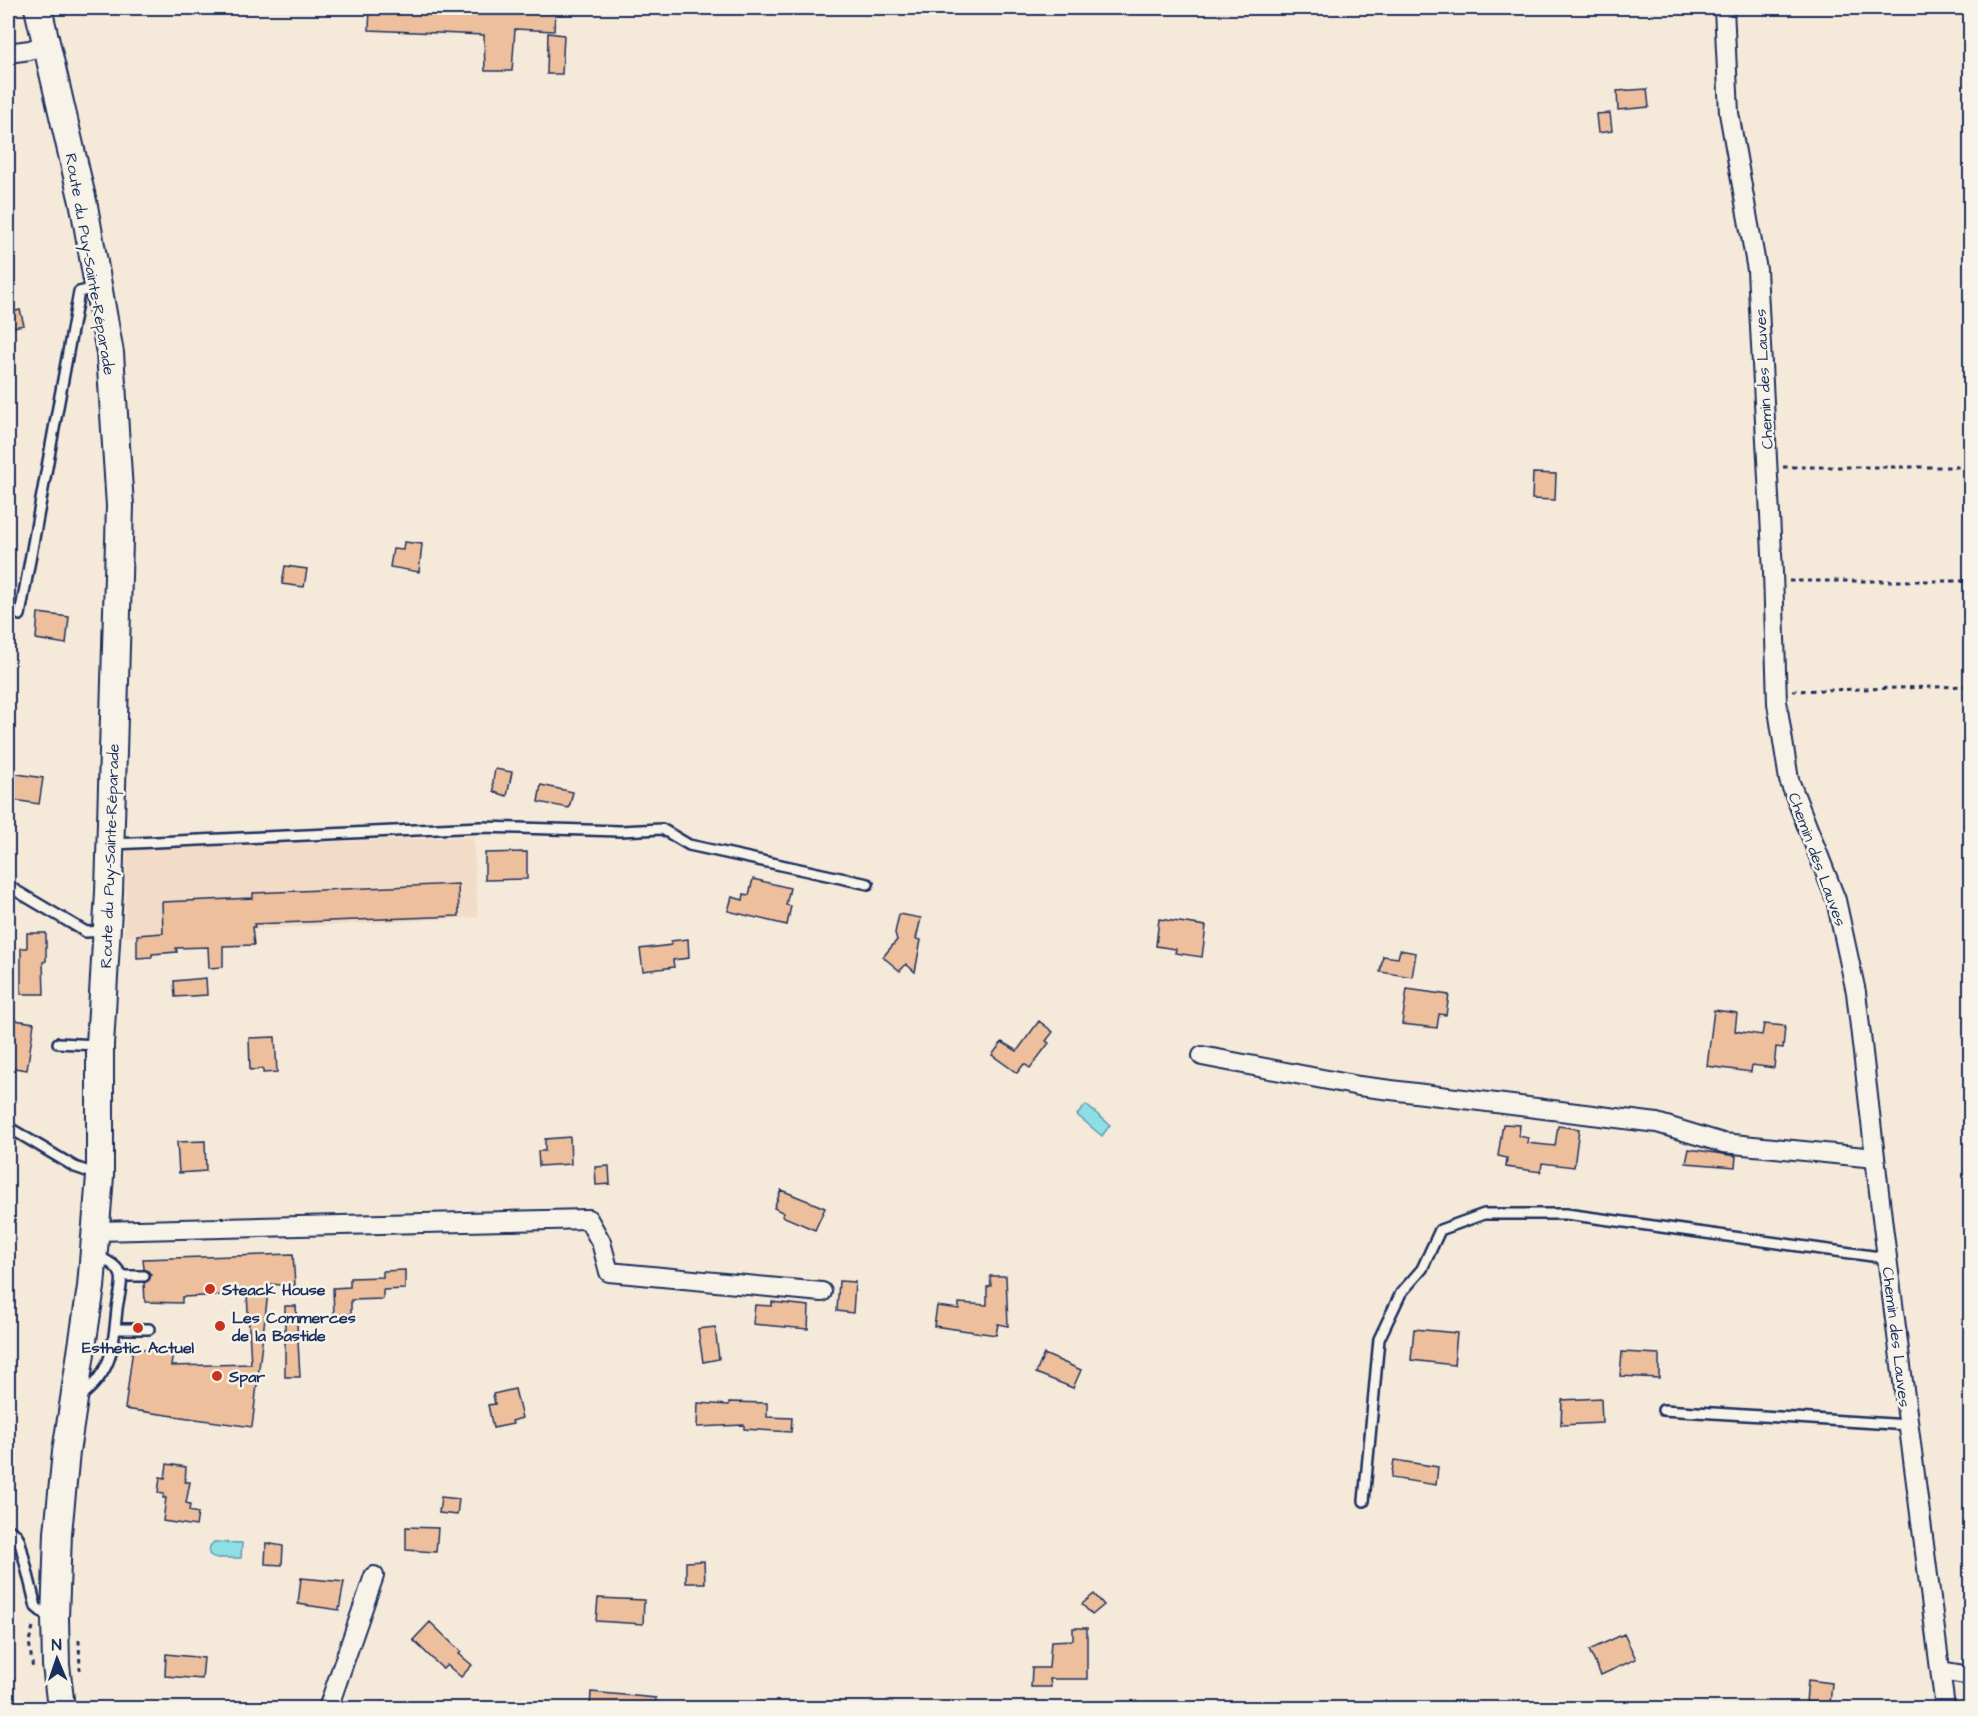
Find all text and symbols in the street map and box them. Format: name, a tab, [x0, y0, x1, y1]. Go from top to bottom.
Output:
street label: Route du Puy-Sainte-Réparade	[59, 152, 120, 377]
street label: Chemin des Lauves	[1749, 308, 1779, 450]
street label: Route du Puy-Sainte-Réparade	[95, 743, 126, 969]
street label: Chemin des Lauves	[1783, 789, 1851, 929]
street label: Chemin des Lauves	[1877, 1266, 1916, 1408]
place label: Steack House	[221, 1279, 326, 1301]
marker: Steack House	[203, 1282, 217, 1296]
place label: Les Commerces de la Bastide	[231, 1307, 356, 1347]
marker: Les Commerces de la Bastide	[213, 1319, 227, 1333]
marker: Esthetic Actuel	[131, 1321, 145, 1335]
place label: Esthetic Actuel	[82, 1337, 195, 1359]
place label: Spar	[228, 1366, 265, 1388]
marker: Spar	[210, 1369, 224, 1383]
north arrow	[27, 1629, 87, 1689]
text: N	[51, 1634, 62, 1656]

